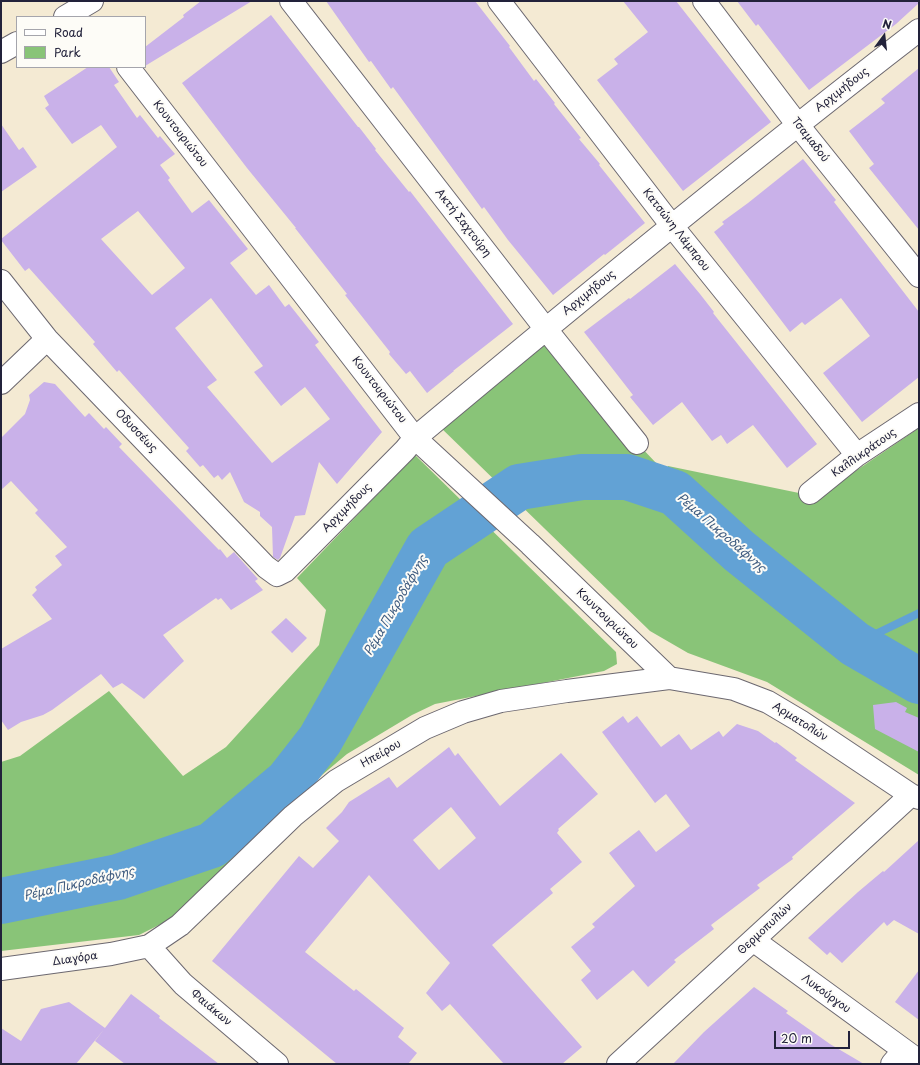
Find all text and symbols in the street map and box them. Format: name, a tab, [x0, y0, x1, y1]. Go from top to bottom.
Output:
text: N	[881, 15, 894, 33]
legend	[16, 16, 146, 68]
north arrow	[864, 16, 904, 56]
text: Road	[54, 23, 83, 41]
text: Park	[54, 43, 81, 61]
street label: Αρχιμήδους	[813, 65, 871, 115]
street label: Κουντουριώτου	[150, 98, 210, 170]
street label: Τσαμαδού	[789, 115, 831, 165]
street label: Ακτή Σαχτούρη	[432, 186, 494, 260]
street label: Κατσώνη Λάμπρου	[640, 186, 712, 274]
street label: Αρχιμήδους	[560, 268, 618, 318]
street label: Κουντουριώτου	[349, 354, 409, 426]
street label: Οδυσσέως	[112, 407, 160, 455]
street label: Καλλικράτους	[829, 426, 899, 480]
street label: Αρχιμήδους	[320, 481, 374, 535]
water label: Ρέμα Πικροδάφνης	[674, 490, 768, 576]
water label: Ρέμα Πικροδάφνης	[362, 553, 430, 659]
street label: Κουντουριώτου	[573, 586, 641, 652]
street label: Αρματολών	[770, 700, 830, 744]
street label: Ηπείρου	[358, 737, 404, 771]
water label: Ρέμα Πικροδάφνης	[22, 864, 136, 904]
street label: Θερμοπυλών	[735, 900, 795, 958]
street label: Διαγόρα	[52, 949, 98, 969]
street label: Λυκούργου	[799, 972, 853, 1016]
street label: Φαιάκων	[188, 987, 234, 1029]
scale bar	[776, 1023, 852, 1049]
text: 20 m	[781, 1029, 812, 1047]

